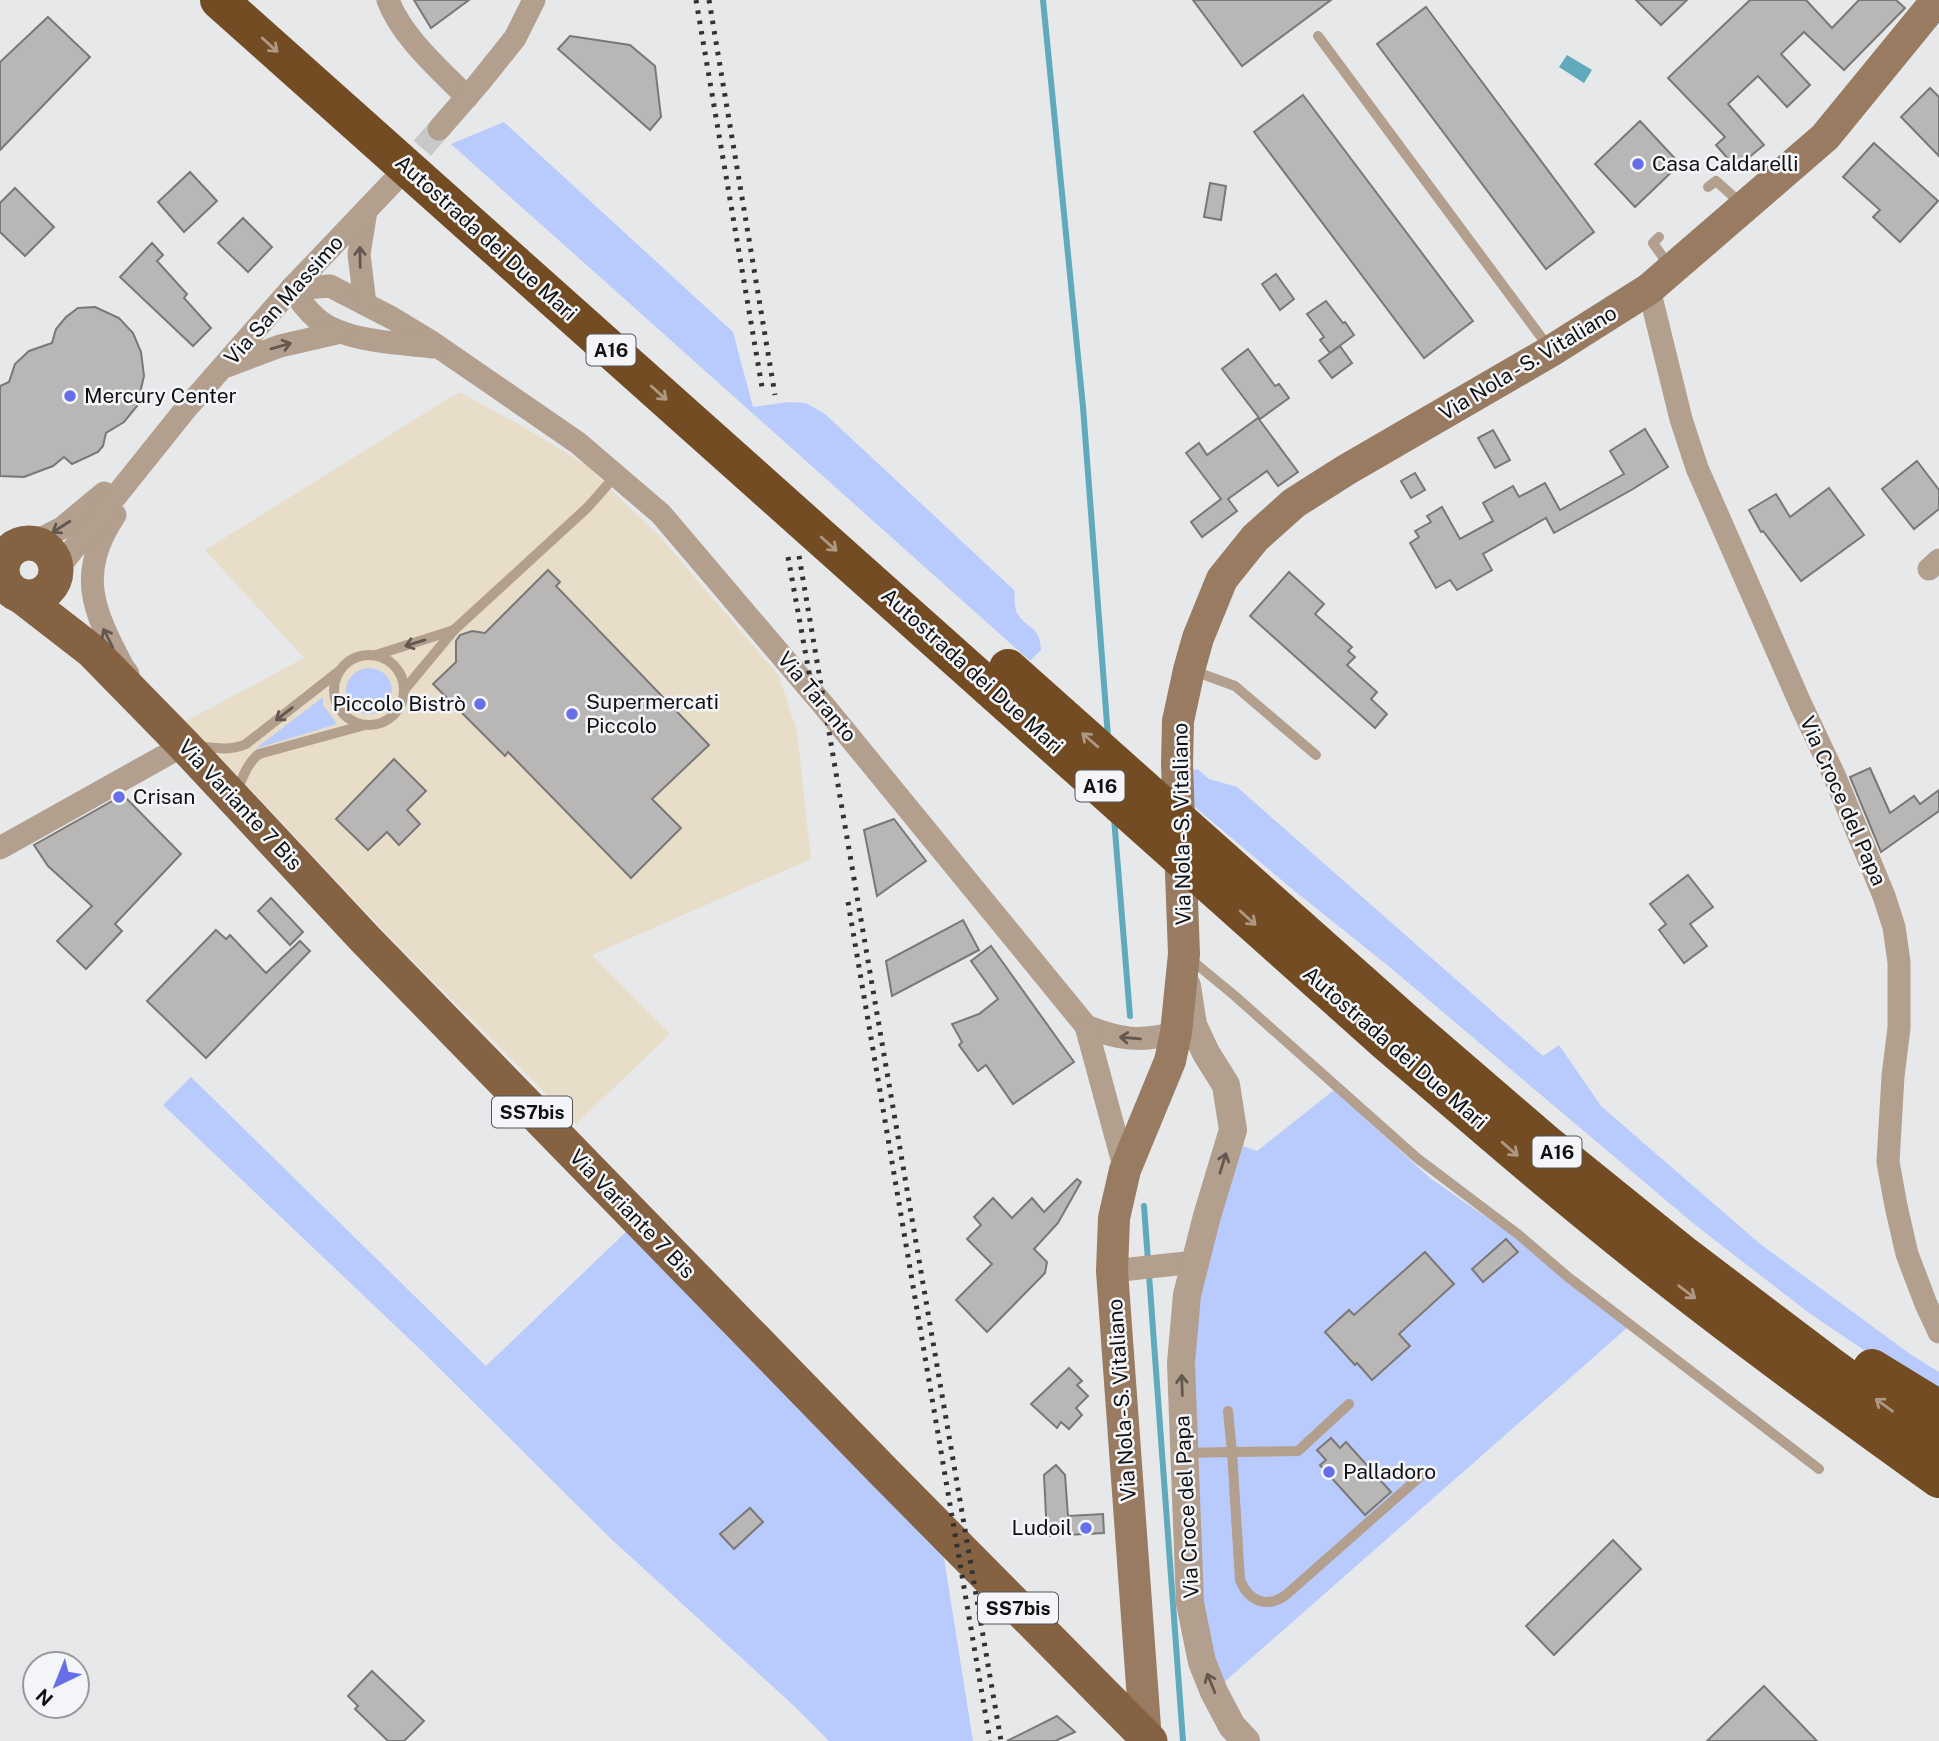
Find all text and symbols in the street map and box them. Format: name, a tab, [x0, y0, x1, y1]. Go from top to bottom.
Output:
one-way arrow	[261, 37, 278, 54]
street label: Autostrada dei Due Mari	[390, 150, 582, 326]
place label: Casa Caldarelli	[1652, 151, 1799, 176]
marker: Casa Caldarelli	[1630, 156, 1646, 172]
street label: Via San Massimo	[219, 230, 348, 370]
one-way arrow	[353, 246, 367, 269]
street label: Via Nola - S. Vitaliano	[1434, 300, 1621, 426]
road number: A16	[586, 334, 636, 366]
one-way arrow	[270, 339, 292, 352]
place label: Mercury Center	[84, 383, 237, 408]
one-way arrow	[650, 384, 667, 401]
marker: Mercury Center	[62, 388, 78, 404]
one-way arrow	[52, 520, 72, 534]
one-way arrow	[820, 536, 838, 552]
street label: Autostrada dei Due Mari	[876, 583, 1068, 759]
one-way arrow	[101, 628, 115, 649]
one-way arrow	[404, 637, 426, 650]
street label: Via Taranto	[773, 647, 862, 747]
place label: Supermercati Piccolo	[586, 689, 719, 738]
place label: Piccolo Bistrò	[332, 691, 466, 716]
marker: Piccolo Bistrò	[472, 696, 488, 712]
marker: Supermercati Piccolo	[564, 706, 580, 722]
one-way arrow	[276, 707, 294, 722]
street label: Via Croce del Papa	[1795, 712, 1892, 889]
street label: Via Nola - S. Vitaliano	[1167, 722, 1196, 926]
one-way arrow	[1081, 732, 1099, 748]
street label: Via Variante 7 Bis	[173, 734, 307, 875]
road number: A16	[1076, 771, 1124, 802]
place label: Crisan	[133, 784, 195, 809]
marker: Crisan	[111, 789, 127, 805]
one-way arrow	[1239, 909, 1256, 926]
street label: Autostrada dei Due Mari	[1298, 961, 1492, 1134]
one-way arrow	[1120, 1031, 1142, 1044]
road number: SS7bis	[492, 1096, 572, 1128]
road number: A16	[1532, 1136, 1582, 1168]
one-way arrow	[1501, 1141, 1519, 1157]
street label: Via Variante 7 Bis	[565, 1144, 700, 1283]
one-way arrow	[1218, 1152, 1231, 1174]
one-way arrow	[1677, 1285, 1696, 1300]
street label: Via Nola - S. Vitaliano	[1102, 1298, 1141, 1502]
one-way arrow	[1175, 1374, 1188, 1397]
one-way arrow	[1875, 1398, 1894, 1412]
street label: Via Croce del Papa	[1169, 1415, 1204, 1599]
place label: Palladoro	[1343, 1459, 1436, 1484]
marker: Palladoro	[1321, 1464, 1337, 1480]
place label: Ludoil	[1012, 1515, 1072, 1540]
marker: Ludoil	[1078, 1520, 1094, 1536]
road number: SS7bis	[978, 1592, 1058, 1624]
north arrow	[21, 1650, 91, 1720]
one-way arrow	[1203, 1673, 1216, 1694]
text: N	[31, 1684, 57, 1711]

